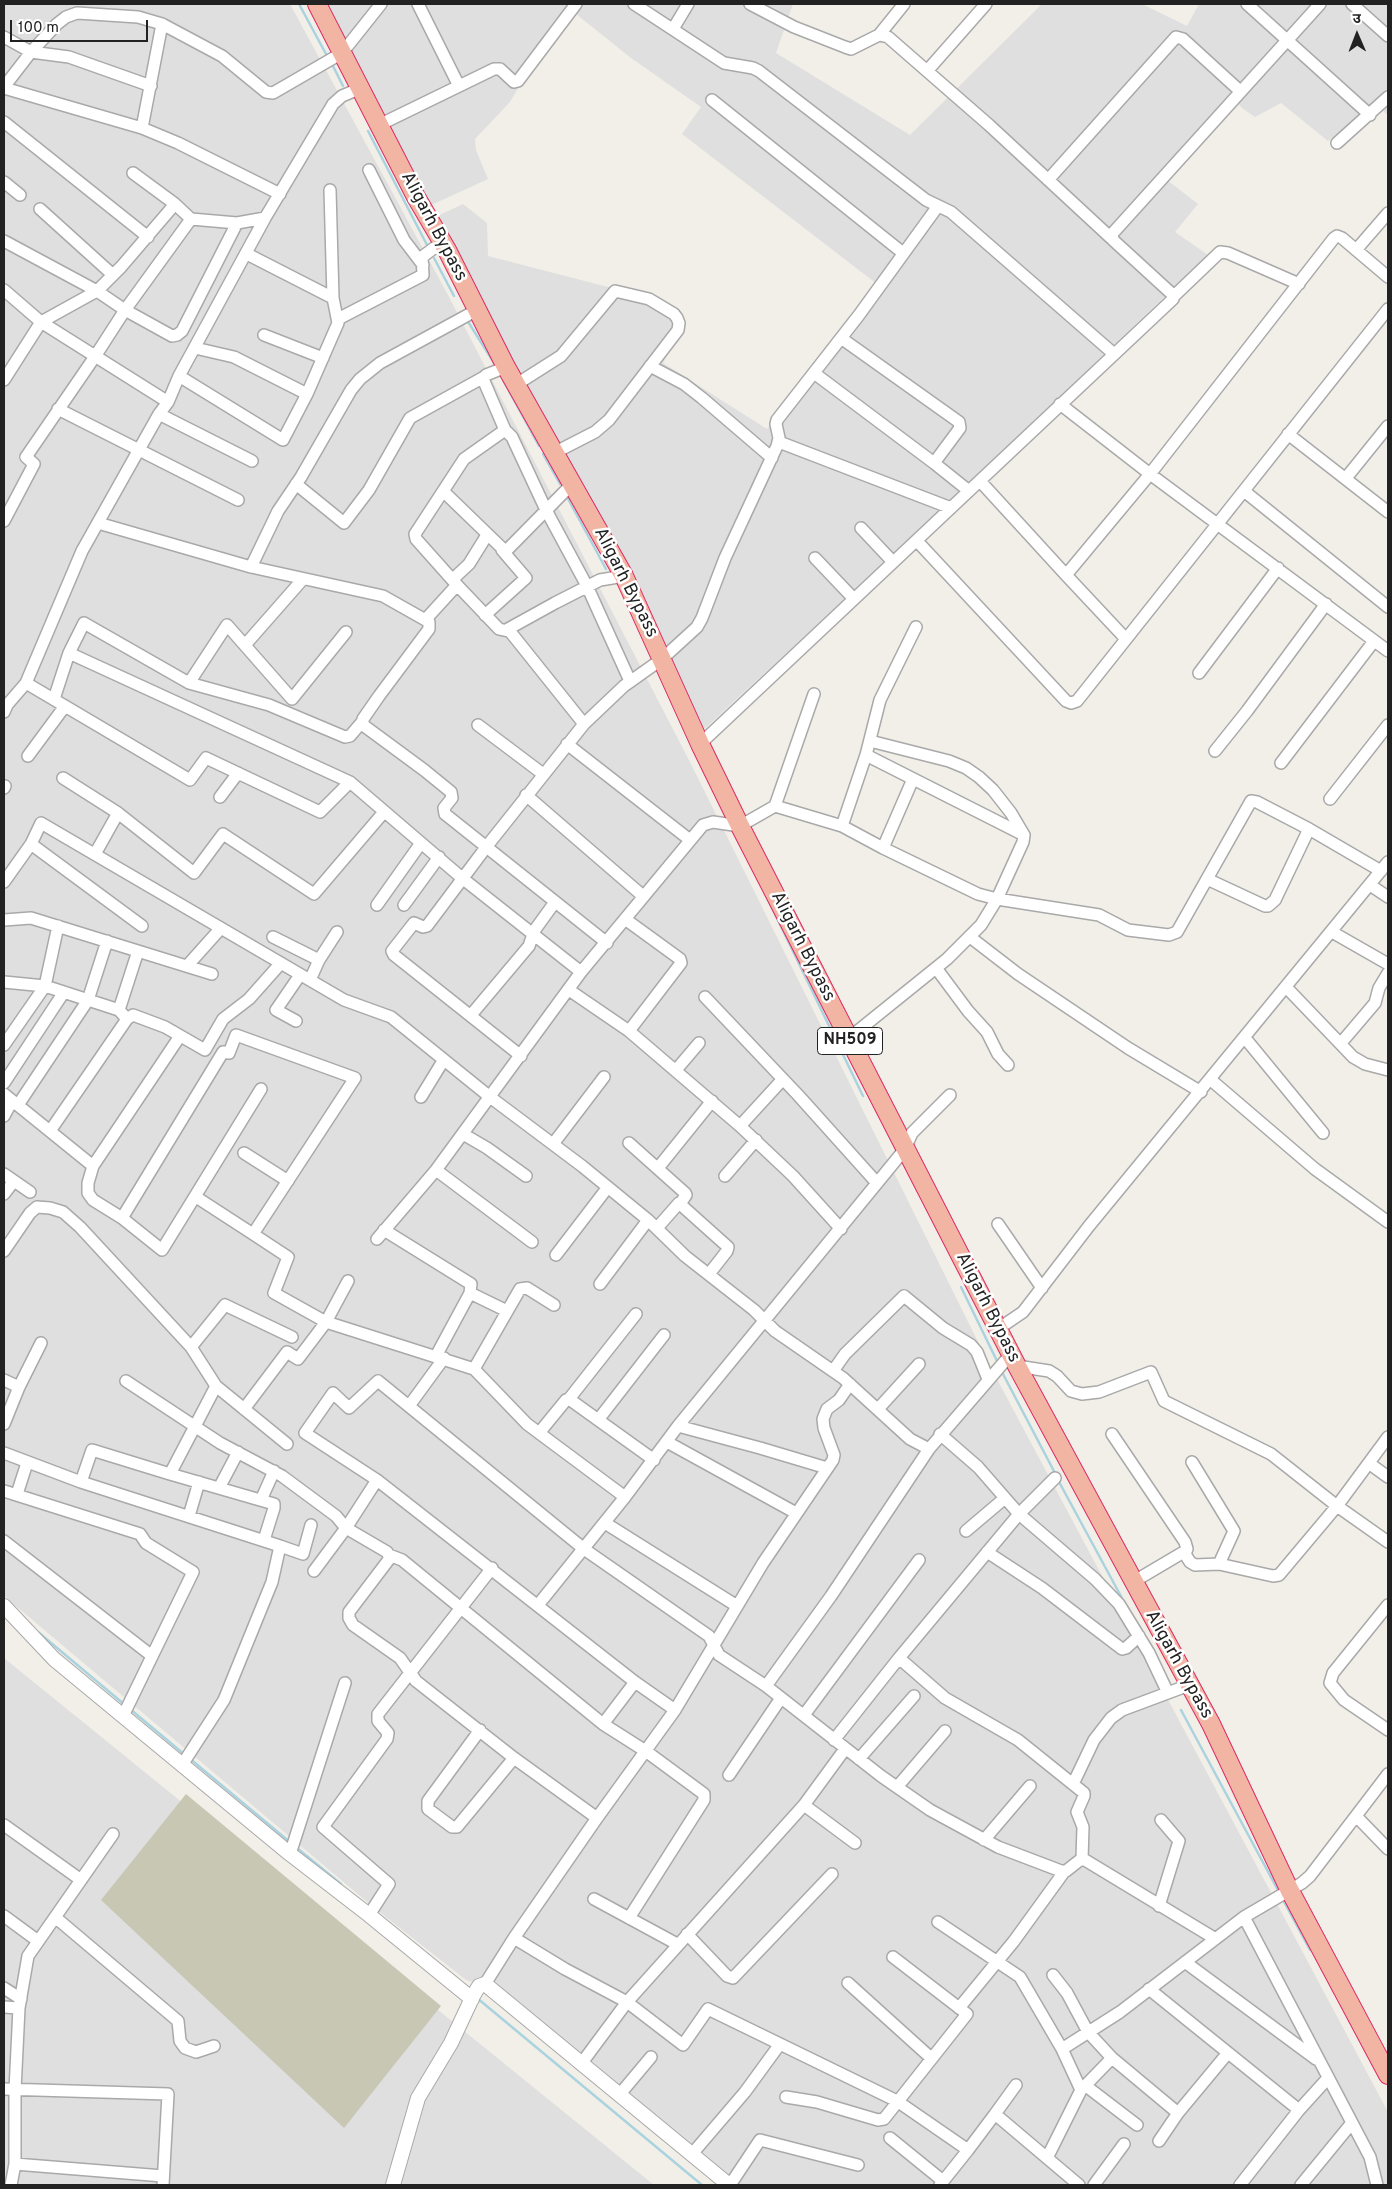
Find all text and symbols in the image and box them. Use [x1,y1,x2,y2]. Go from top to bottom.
scale bar [12,10,150,42]
north arrow [1332,10,1382,60]
text: उ [1352,11,1361,28]
text: 100 m [18,19,59,38]
street label: Aligarh Bypass [395,169,471,285]
street label: Aligarh Bypass [588,524,662,642]
street label: Aligarh Bypass [765,888,839,1006]
road number: NH509 [818,1028,882,1054]
street label: Aligarh Bypass [950,1249,1024,1367]
street label: Aligarh Bypass [1139,1607,1217,1723]

